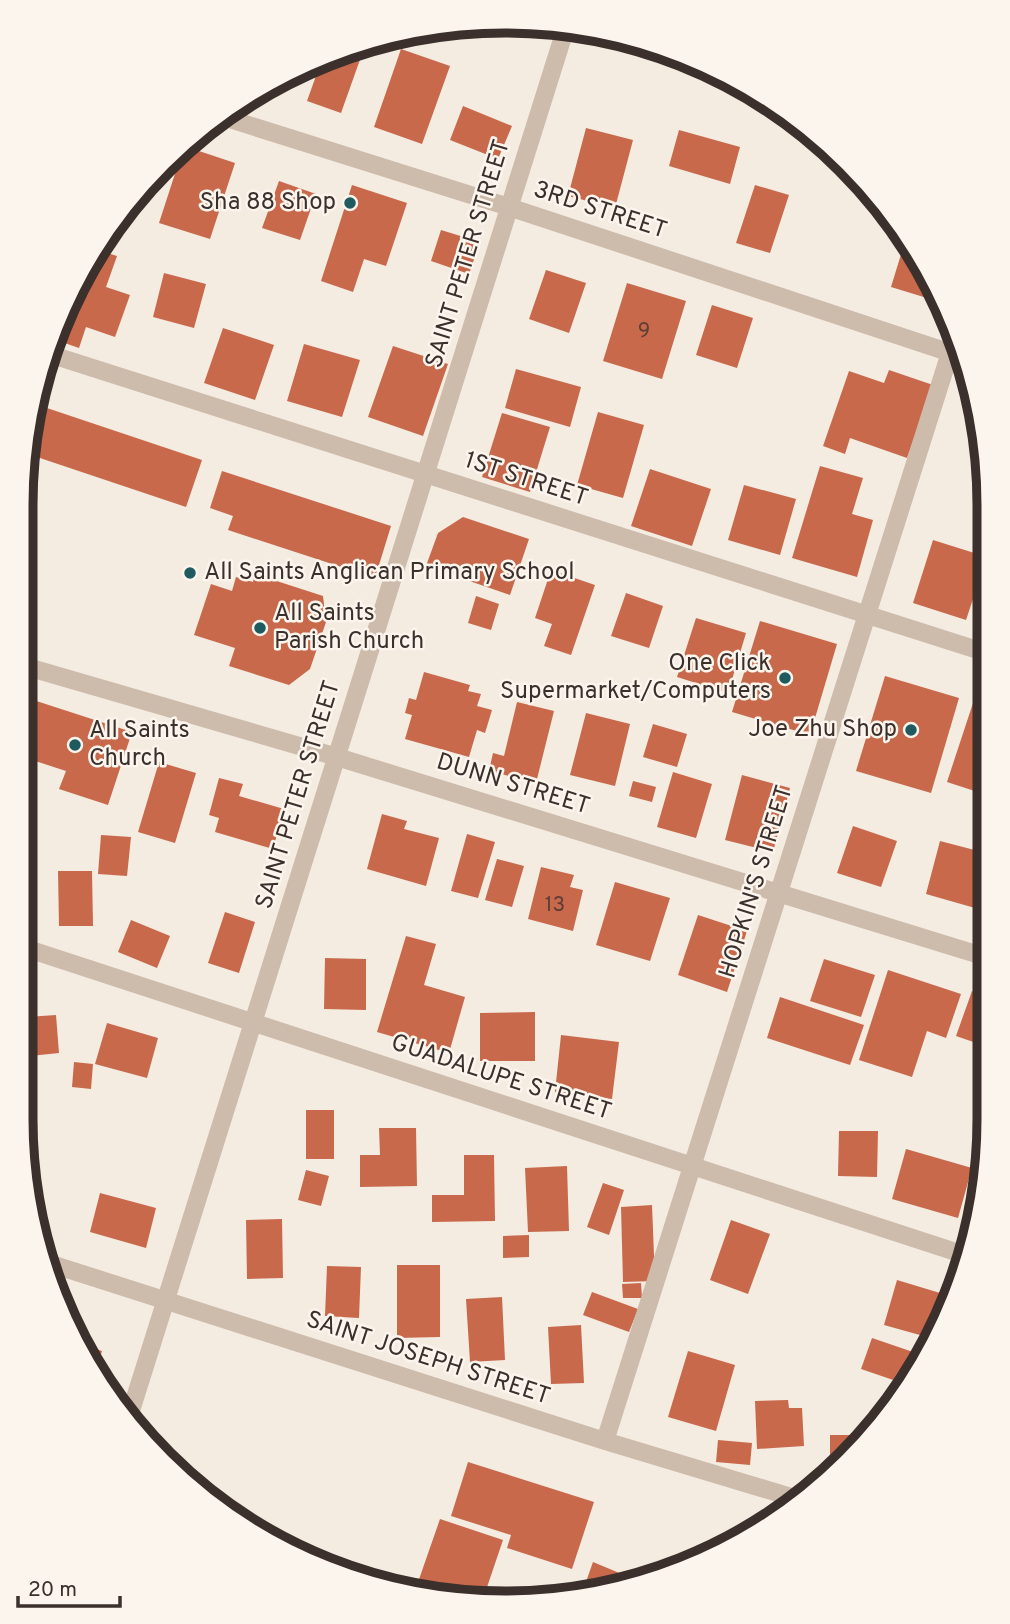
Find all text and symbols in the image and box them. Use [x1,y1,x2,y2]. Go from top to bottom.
street label: SAINT PETER STREET [420,136,518,372]
street label: 3RD STREET [529,175,671,247]
place label: Sha 88 Shop [200,188,336,218]
marker: Sha 88 Shop [342,195,358,211]
house number: 9 [638,318,650,345]
street label: 1ST STREET [461,446,591,514]
place label: All Saints Anglican Primary School [204,558,574,588]
marker: All Saints Anglican Primary School [182,565,198,581]
place label: All Saints Parish Church [274,599,424,657]
marker: All Saints Parish Church [252,620,268,636]
place label: One Click Supermarket/Computers [500,649,771,707]
marker: One Click Supermarket/Computers [777,670,793,686]
street label: SAINT PETER STREET [250,677,348,913]
place label: Joe Zhu Shop [748,715,897,745]
place label: All Saints Church [89,716,190,774]
marker: Joe Zhu Shop [903,722,919,738]
marker: All Saints Church [67,737,83,753]
street label: DUNN STREET [433,747,593,823]
street label: HOPKIN'S STREET [713,782,801,982]
house number: 13 [545,892,565,919]
street label: GUADALUPE STREET [387,1028,615,1128]
street label: SAINT JOSEPH STREET [302,1305,554,1413]
scale bar [18,1564,119,1608]
text: 20 m [28,1577,77,1604]

